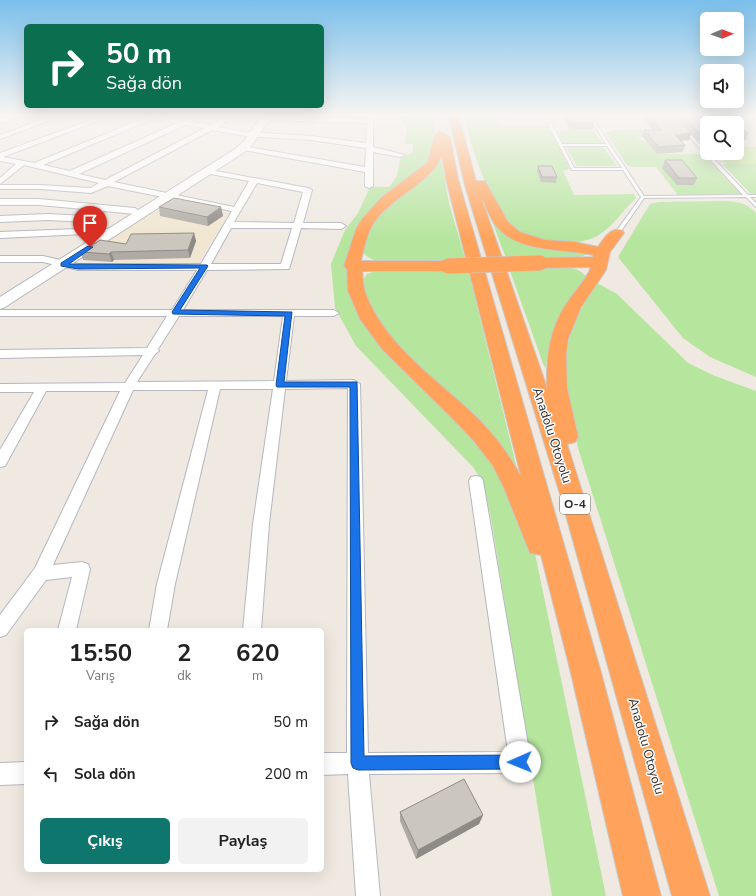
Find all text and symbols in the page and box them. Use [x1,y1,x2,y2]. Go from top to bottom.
north arrow [700,12,744,56]
map controls [700,12,744,160]
text: 50 m [106,35,172,73]
icon: right [40,40,92,92]
button: sound [700,64,744,108]
text: Sağa dön [106,71,182,95]
button: search [700,116,744,160]
pin [73,206,107,247]
icon: arrive [79,212,101,234]
street label: Anadolu Otoyolu [528,385,576,485]
road number: O-4 [560,494,590,514]
text: 15:50 [69,637,132,669]
text: 2 [177,637,191,669]
text: 620 [236,637,279,669]
text: Varış [86,667,115,685]
text: dk [177,667,191,685]
text: m [252,667,263,685]
street label: Anadolu Otoyolu [624,696,668,797]
icon: right [40,711,62,733]
text: Sağa dön [74,712,139,732]
text: 50 m [273,712,308,732]
position arrow [499,741,541,783]
icon: left [40,763,62,785]
text: Sola dön [74,764,136,784]
text: 200 m [264,764,308,784]
button: Çıkış [40,818,170,864]
button: Paylaş [178,818,308,864]

